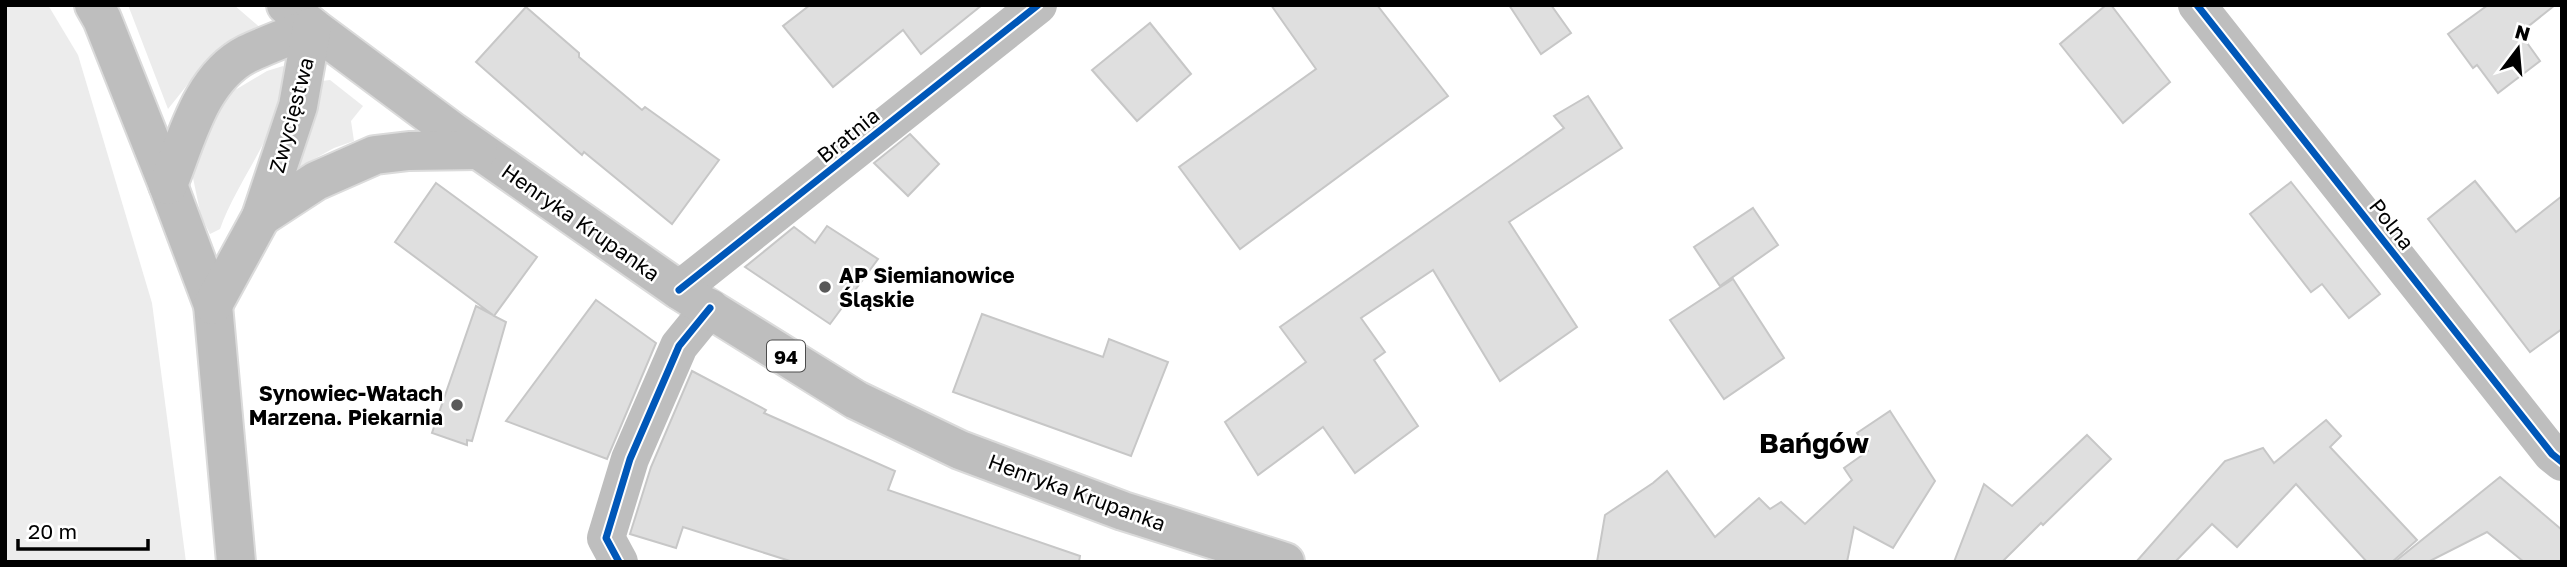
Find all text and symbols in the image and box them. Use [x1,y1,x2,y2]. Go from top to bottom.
north arrow [2483,14,2553,84]
text: N [2513,19,2533,45]
street label: Zwycięstwa [263,54,319,176]
street label: Bratnia [812,102,884,168]
street label: Henryka Krupanka [497,158,665,286]
street label: Polna [2364,193,2420,255]
place label: AP Siemianowice Śląskie [839,262,1015,312]
marker: AP Siemianowice Śląskie [817,279,833,295]
road number: 94 [767,340,805,372]
place label: Synowiec-Wałach Marzena. Piekarnia [249,380,443,430]
marker: Synowiec-Wałach Marzena. Piekarnia [449,397,465,413]
district label: Bańgów [1759,426,1869,459]
street label: Henryka Krupanka [985,448,1169,536]
scale bar [18,508,147,552]
text: 20 m [28,518,77,544]

